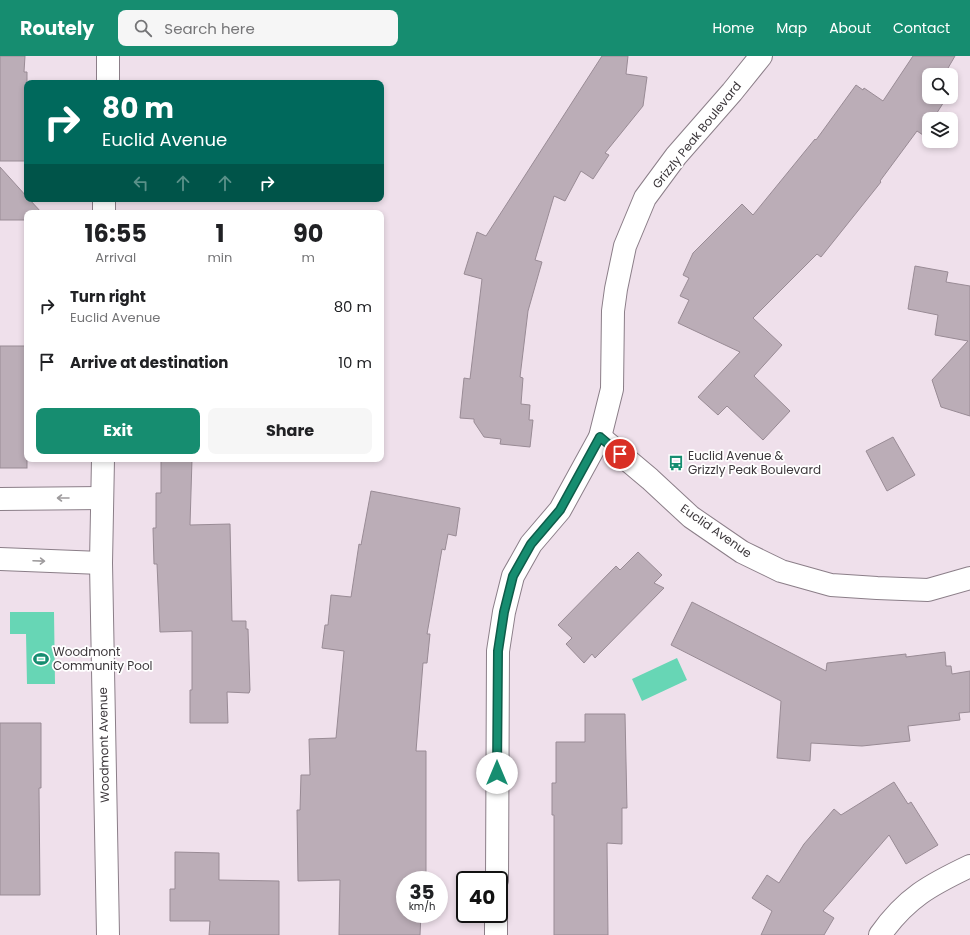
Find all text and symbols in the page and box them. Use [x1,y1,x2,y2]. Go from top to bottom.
search box [118,10,398,46]
text: Routely [20,15,94,42]
icon: search [132,17,154,39]
text: Search here [164,18,255,39]
text: Home [712,18,754,38]
text: Map [776,18,807,38]
text: About [829,18,871,38]
text: Contact [893,18,950,38]
map controls [922,68,958,148]
button: search [922,68,958,104]
street label: Grizzly Peak Boulevard [648,78,745,192]
text: 80 m [102,89,174,128]
icon: right [36,96,88,148]
button: layers [922,112,958,148]
text: Euclid Avenue [102,127,227,152]
icon: left [130,172,152,194]
icon: ahead [172,172,194,194]
icon: ahead [214,172,236,194]
icon: right [256,172,278,194]
text: 16:55 [85,217,147,250]
text: 1 [215,217,224,250]
text: 90 [293,217,323,250]
text: Arrival [95,248,136,267]
text: min [207,248,232,267]
text: m [302,248,315,267]
text: Turn right [70,286,146,307]
icon: right [36,295,58,317]
text: 80 m [334,296,372,317]
text: Euclid Avenue [70,308,160,327]
icon: arrive [36,351,58,373]
text: Arrive at destination [70,352,228,373]
text: 10 m [338,352,372,373]
button: Exit [36,408,200,454]
button: Share [208,408,372,454]
pin [603,437,637,471]
icon: arrive [609,443,631,465]
place label: Euclid Avenue & Grizzly Peak Boulevard [688,447,821,478]
bus stop icon: Euclid Avenue & Grizzly Peak Boulevard [667,454,685,472]
one-way arrow [57,494,70,502]
street label: Euclid Avenue [677,500,755,561]
one-way arrow [32,557,45,564]
place label: Woodmont Community Pool [53,643,153,674]
sports icon: Woodmont Community Pool [32,650,50,668]
street label: Woodmont Avenue [94,687,113,803]
position arrow [476,752,518,794]
speed limit sign: 40 [456,871,508,923]
text: 35 [409,878,435,906]
text: km/h [409,899,435,914]

